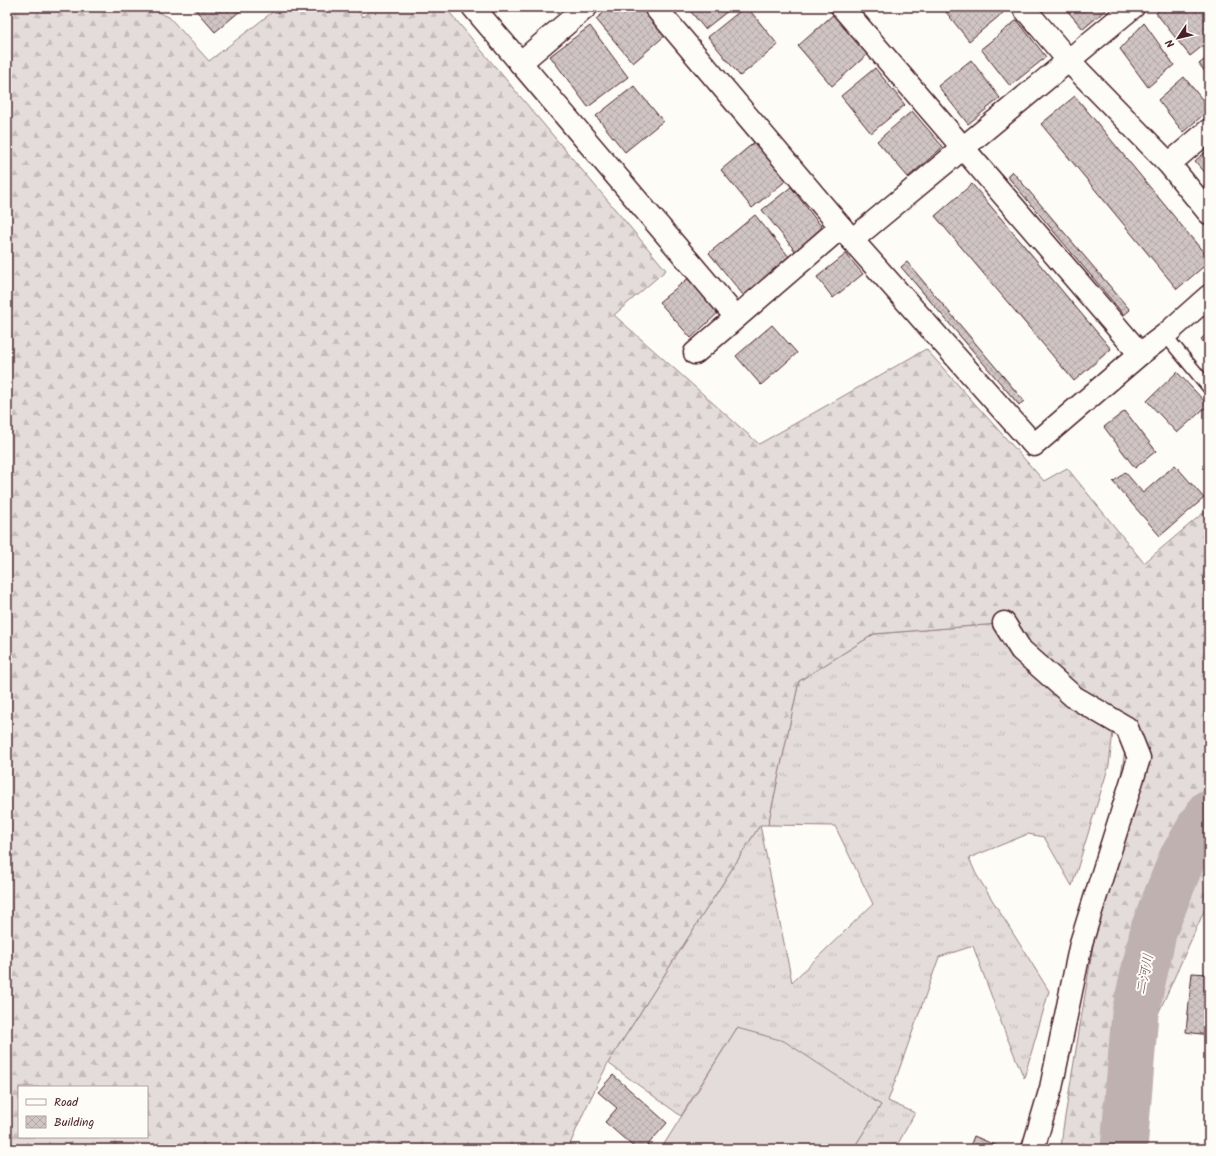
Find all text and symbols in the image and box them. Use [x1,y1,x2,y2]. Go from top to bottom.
north arrow [1158,18,1198,58]
text: N [1161,35,1180,51]
water label: 二河川 [1130,951,1160,997]
legend [18,1086,148,1138]
text: Road [54,1093,79,1112]
text: Building [54,1113,94,1132]

